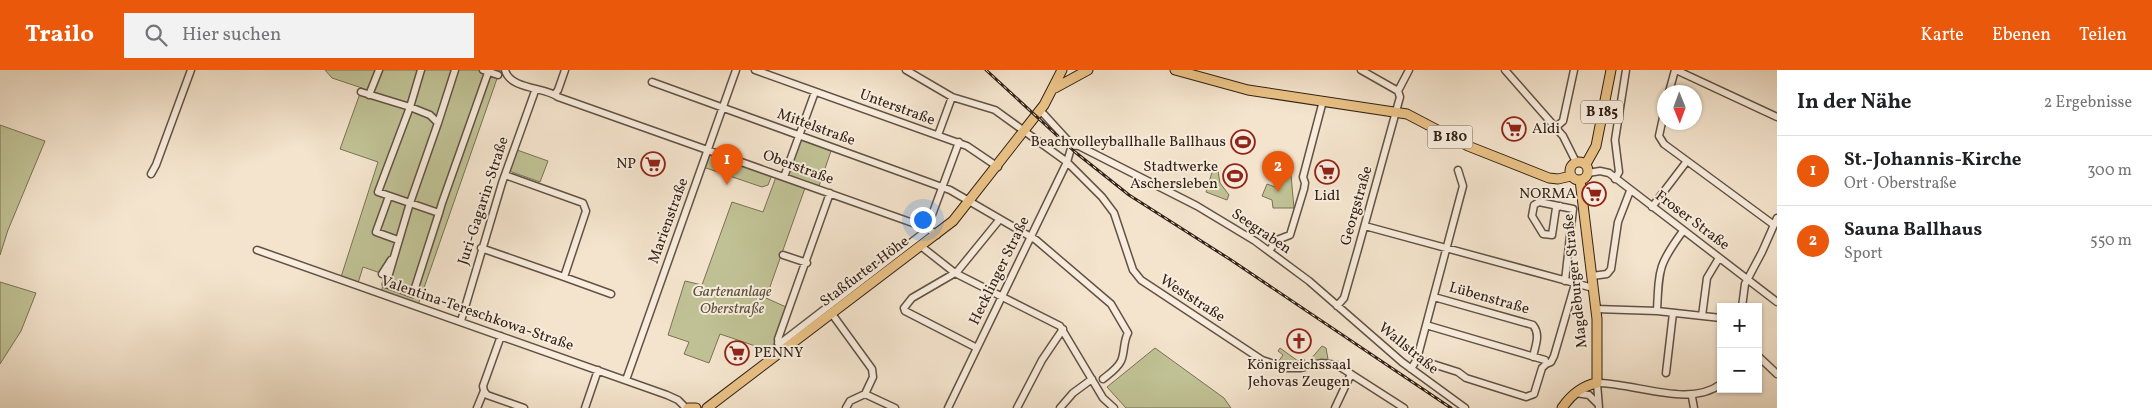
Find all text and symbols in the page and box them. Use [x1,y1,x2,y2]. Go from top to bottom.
search box [124,13,474,58]
text: Trailo [25,18,94,52]
icon: search [142,21,170,49]
text: Hier suchen [182,22,281,48]
text: Karte [1920,23,1964,48]
text: Ebenen [1992,23,2051,48]
text: Teilen [2079,23,2127,48]
street label: Unterstraße [856,85,938,131]
north arrow [1657,85,1702,130]
text: In der Nähe [1797,88,1912,117]
text: 2 Ergebnisse [2044,92,2132,114]
road number: B 185 [1581,101,1623,124]
street label: Mittelstraße [774,104,858,152]
supermarket icon: Aldi [1501,116,1527,142]
place label: Aldi [1532,119,1560,140]
road number: B 180 [1428,126,1472,148]
sports icon: Beachvolleyballhalle Ballhaus [1230,129,1256,155]
place label: Beachvolleyballhalle Ballhaus [1031,132,1226,153]
street label: Juri-Gagarin-Straße [453,134,515,268]
pin: 1 [711,144,743,185]
street label: Oberstraße [760,145,836,191]
text: St.-Johannis-Kirche [1844,147,2022,173]
supermarket icon: NP [640,151,666,177]
pin: 2 [1262,151,1294,192]
place label: NP [616,154,636,175]
place label: Stadtwerke Aschersleben [1130,157,1218,195]
supermarket icon: Lidl [1314,159,1340,185]
text: 1 [1810,160,1816,182]
text: 300 m [2087,160,2132,182]
sports icon: Stadtwerke Aschersleben [1222,163,1248,189]
street label: Georgstraße [1336,164,1378,248]
text: Ort · Oberstraße [1844,173,1957,195]
street label: Marienstraße [644,175,694,267]
supermarket icon: NORMA [1581,181,1607,207]
place label: NORMA [1519,184,1576,205]
place label: Lidl [1314,186,1340,207]
street label: Froser Straße [1650,186,1734,256]
street label: Seegraben [1227,204,1295,260]
your location [910,207,936,233]
street label: Hecklinger Straße [965,213,1035,329]
street label: Magdeburger Straße [1558,213,1594,349]
text: Sauna Ballhaus [1844,217,1982,243]
text: 2 [1809,230,1817,252]
text: 550 m [2090,230,2132,252]
street label: Staßfurter Höhe [816,232,914,312]
text: Sport [1844,243,1883,265]
street label: Weststraße [1155,270,1229,328]
street label: Valentina-Tereschkowa-Straße [378,271,576,357]
street label: Lübenstraße [1446,278,1532,320]
park label: Gartenanlage Oberstraße [692,282,772,320]
map controls [1717,303,1762,393]
button: + [1717,303,1762,348]
street label: Wallstraße [1373,318,1443,380]
church icon: Königreichssaal Jehovas Zeugen [1286,328,1312,354]
supermarket icon: PENNY [724,340,750,366]
place label: PENNY [754,343,804,364]
button: − [1717,348,1762,393]
place label: Königreichssaal Jehovas Zeugen [1247,355,1351,393]

